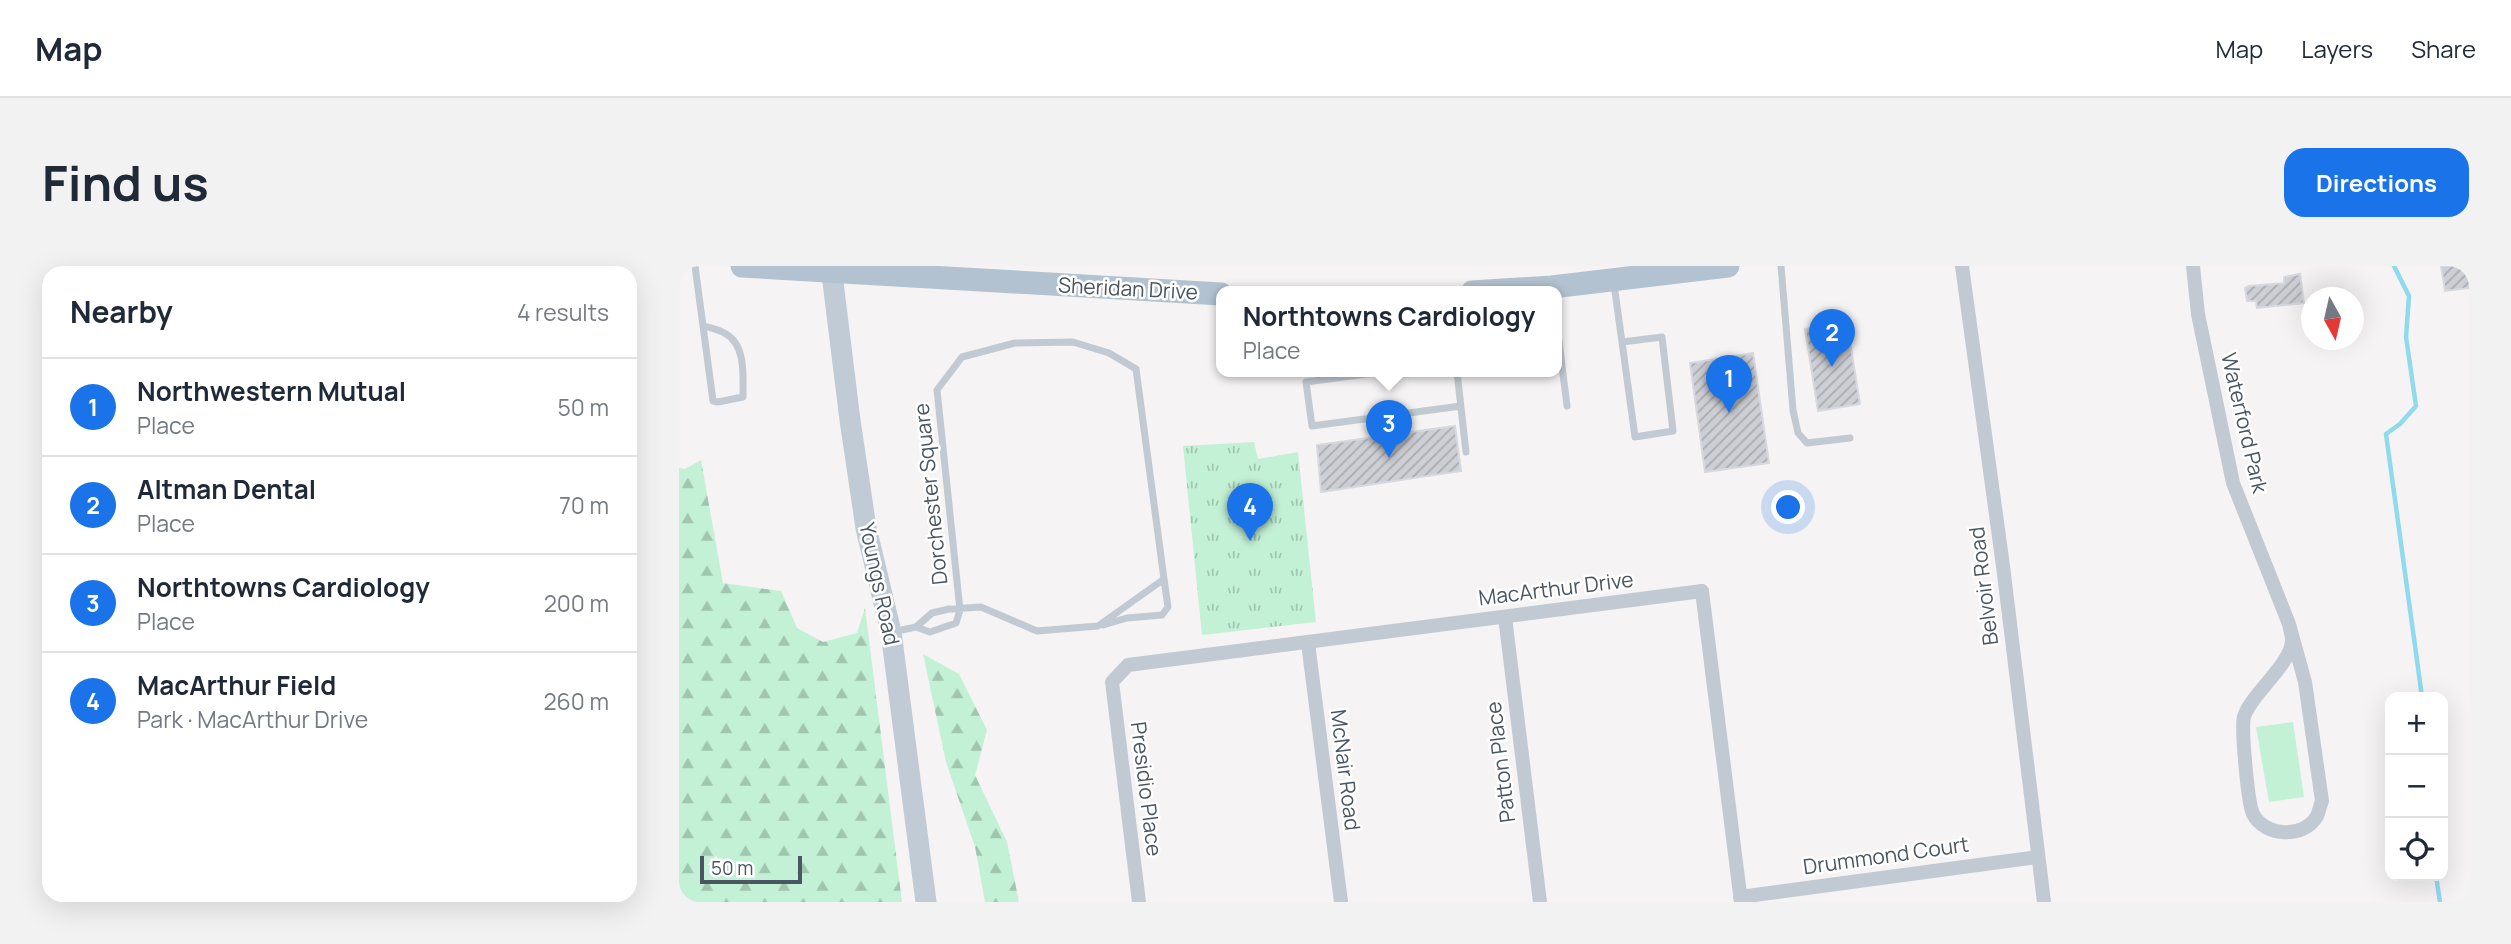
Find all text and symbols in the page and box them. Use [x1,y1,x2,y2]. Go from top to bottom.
text: Map [35,26,103,71]
text: Map [2216,32,2263,65]
text: Layers [2301,32,2373,65]
text: Share [2411,32,2476,65]
button: Directions [2284,148,2469,217]
text: Find us [42,149,209,216]
street label: Sheridan Drive [1057,270,1199,306]
popup [1216,286,1562,377]
north arrow [2301,287,2364,350]
text: Nearby [70,291,173,332]
text: 4 results [517,296,609,328]
text: Northtowns Cardiology [1243,298,1535,334]
pin: 2 [1809,309,1855,367]
text: Place [1243,334,1301,366]
street label: Waterford Park [2215,350,2275,496]
pin: 1 [1706,355,1752,413]
text: Northwestern Mutual [137,373,406,409]
text: 1 [88,391,98,423]
text: 50 m [558,391,609,423]
pin: 3 [1366,400,1412,458]
street label: Dorchester Square [907,402,953,586]
text: Place [137,409,195,441]
text: Altman Dental [137,471,316,507]
pin: 4 [1227,483,1273,541]
text: 2 [86,489,100,521]
text: 70 m [559,489,609,521]
your location [1771,490,1805,524]
text: Place [137,507,195,539]
street label: Youngs Road [853,520,907,648]
street label: Belvoir Road [1962,525,2004,647]
street label: MacArthur Drive [1477,565,1635,611]
text: Northtowns Cardiology [137,569,430,605]
text: 3 [86,587,100,619]
text: 200 m [544,587,609,619]
text: Place [137,605,195,637]
text: MacArthur Field [137,667,336,703]
text: 4 [86,685,100,717]
text: 260 m [543,685,609,717]
map controls [2385,692,2448,881]
button: + [2385,692,2448,755]
street label: Patton Place [1479,700,1521,824]
text: Park · MacArthur Drive [137,703,368,735]
street label: McNair Road [1325,708,1367,832]
street label: Presidio Place [1125,720,1169,858]
button: − [2385,755,2448,818]
button: locate [2385,818,2448,881]
street label: Drummond Court [1801,830,1971,880]
scale bar [700,853,801,885]
text: 50 m [711,855,753,881]

